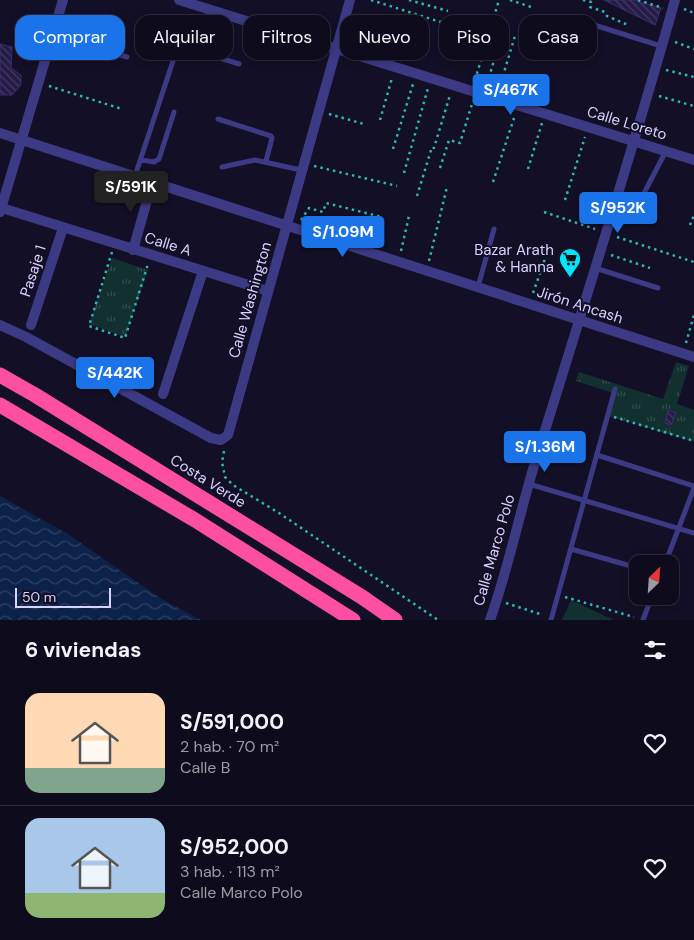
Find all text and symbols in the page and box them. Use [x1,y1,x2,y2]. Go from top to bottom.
chip: Comprar [15,15,125,60]
chip: Alquilar [135,15,233,60]
chip: Filtros [243,15,330,60]
chip: Nuevo [340,15,429,60]
chip: Piso [439,15,509,60]
chip: Casa [519,15,597,60]
pin: S/467K [470,74,552,116]
text: S/467K [484,79,538,100]
street label: Calle Loreto [585,101,670,145]
pin: S/591K [90,170,172,213]
text: S/591K [105,176,157,197]
pin: S/952K [577,192,659,234]
text: S/952K [590,197,646,218]
pin: S/1.09M [297,216,389,258]
text: S/1.09M [312,221,374,242]
street label: Calle A [142,227,194,261]
street label: Calle Washington [224,240,276,360]
place label: Bazar Arath & Hanna [474,240,554,277]
street label: Pasaje 1 [15,243,51,299]
supermarket icon: Bazar Arath & Hanna [558,247,582,278]
street label: Jirón Ancash [534,282,626,328]
pin: S/442K [74,356,156,399]
text: S/442K [87,362,143,383]
pin: S/1.36M [499,430,591,473]
text: S/1.36M [515,436,575,457]
street label: Costa Verde [166,450,250,512]
street label: Calle Marco Polo [469,492,519,608]
north arrow [629,555,679,605]
map controls [629,555,679,605]
scale bar [15,585,111,608]
text: 50 m [22,588,56,606]
text: 6 viviendas [25,636,141,664]
icon: filters [641,636,669,664]
text: S/591,000 [180,708,284,736]
icon: home [65,713,125,773]
icon: heart [641,729,669,757]
text: 2 hab. · 70 m² [180,736,279,757]
text: Calle B [180,757,230,778]
text: S/952,000 [180,833,289,861]
icon: home [65,838,125,898]
icon: heart [641,854,669,882]
text: 3 hab. · 113 m² [180,861,280,882]
text: Calle Marco Polo [180,882,303,903]

